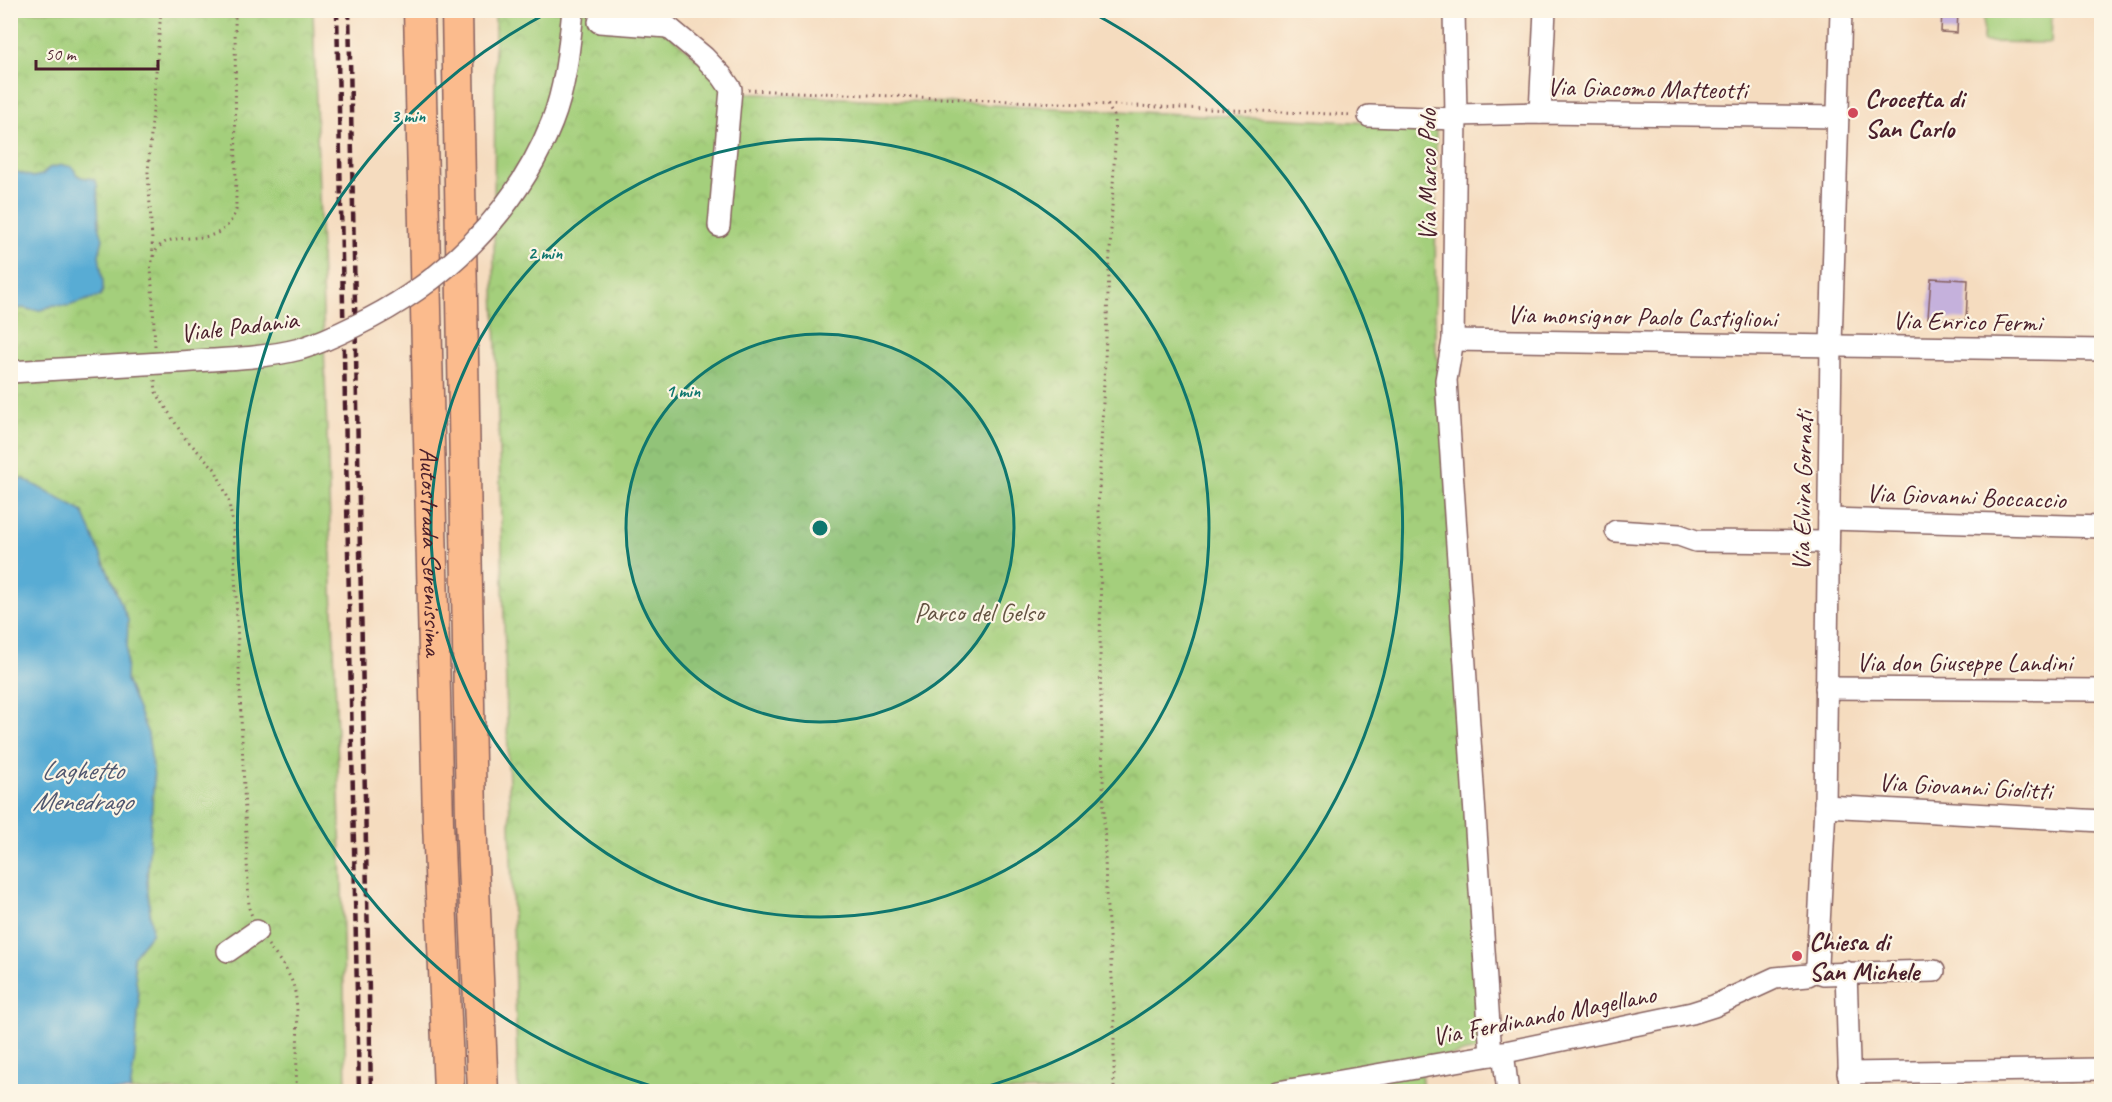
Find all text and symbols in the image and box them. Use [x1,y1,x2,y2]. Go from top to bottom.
scale bar [36,33,158,71]
text: 50 m [45,43,78,65]
street label: Via Giacomo Matteotti [1547,70,1751,107]
place label: Crocetta di San Carlo [1865,82,1968,145]
text: 3 min [391,105,426,127]
marker: Crocetta di San Carlo [1846,106,1860,120]
street label: Via Marco Polo [1411,107,1444,241]
text: 2 min [528,242,563,264]
street label: Via monsignor Paolo Castiglioni [1507,298,1780,335]
street label: Viale Padania [178,303,301,350]
street label: Via Enrico Fermi [1892,304,2045,339]
text: 1 min [666,380,701,402]
street label: Via Elvira Gornati [1785,408,1820,571]
street label: Autostrada Serenissima [412,447,450,659]
street label: Via Giovanni Boccaccio [1866,477,2068,517]
centre of rings [810,518,830,538]
park label: Parco del Gelso [914,596,1046,629]
street label: Via don Giuseppe Landini [1856,646,2075,679]
water label: Laghetto Menedrago [32,753,135,818]
street label: Via Giovanni Giolitti [1878,765,2056,808]
place label: Chiesa di San Michele [1809,925,1921,988]
marker: Chiesa di San Michele [1790,949,1804,963]
street label: Via Ferdinando Magellano [1430,977,1660,1053]

